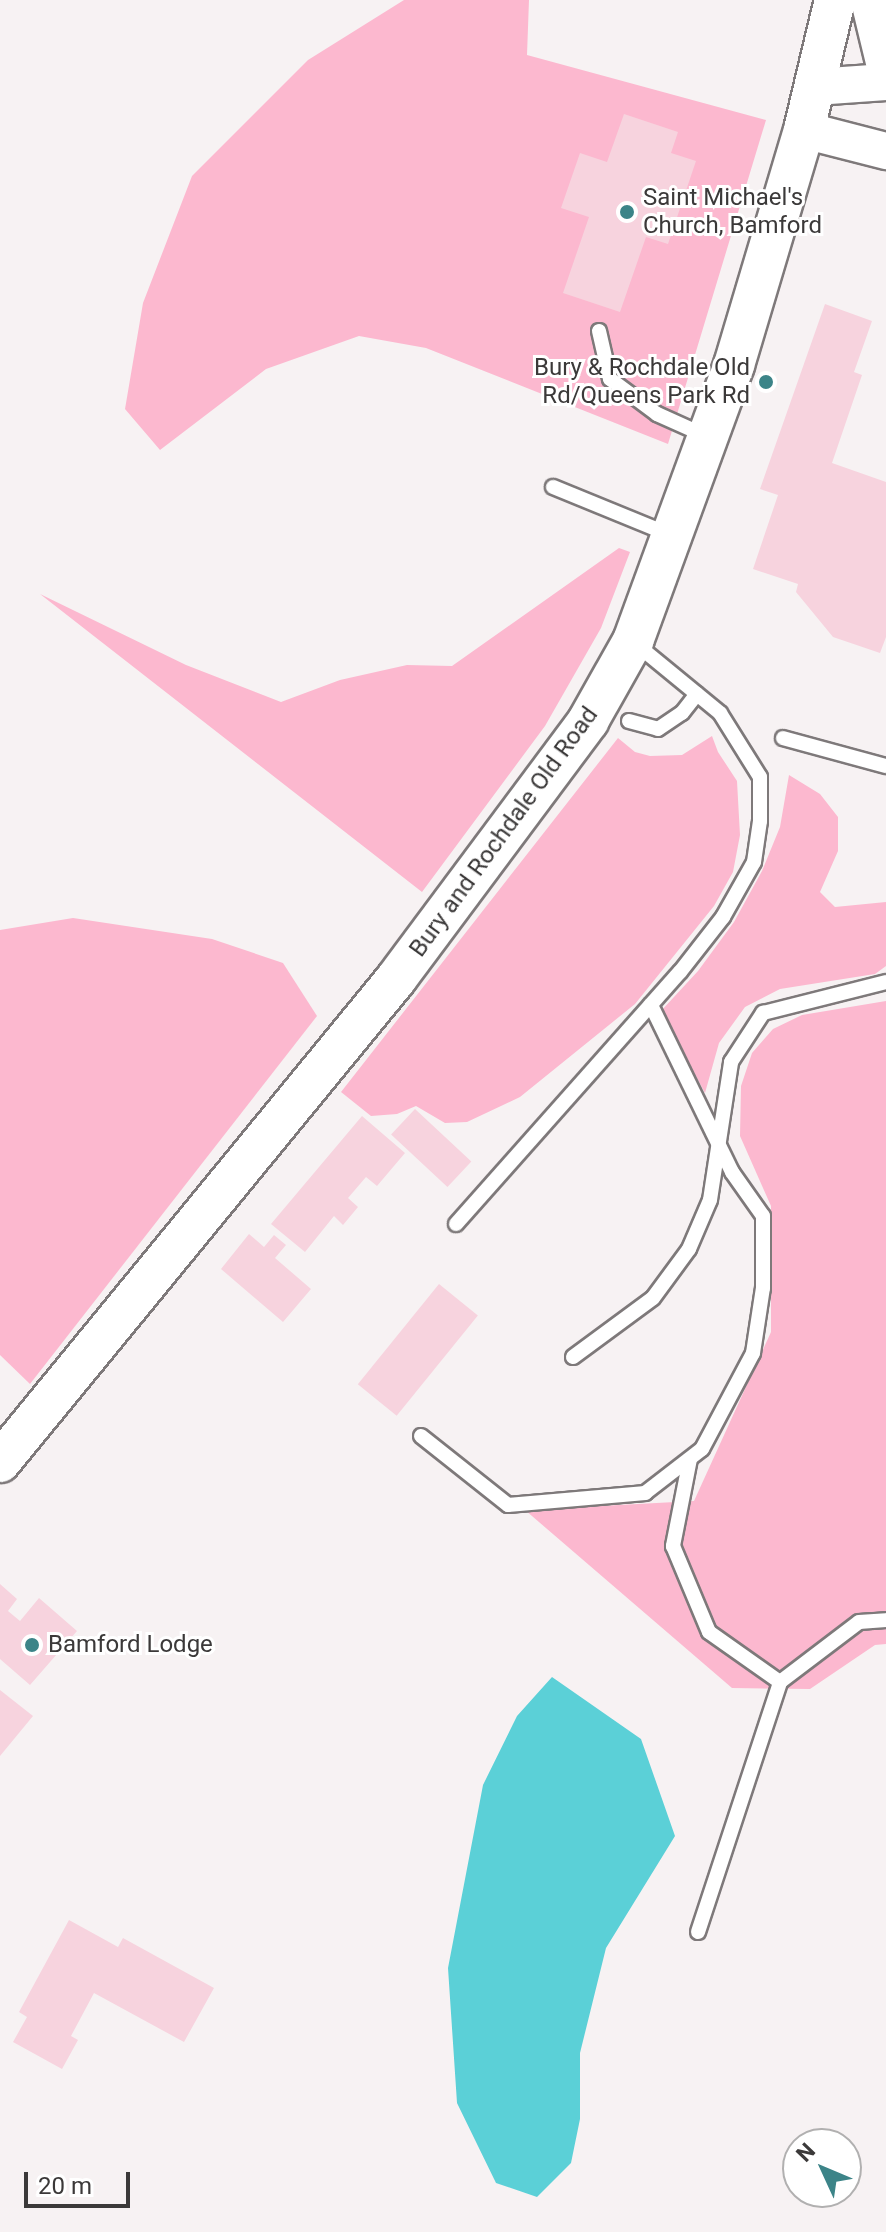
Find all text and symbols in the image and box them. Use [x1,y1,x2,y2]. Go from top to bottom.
place label: Saint Michael's Church, Bamford [643,184,822,240]
marker: Saint Michael's Church, Bamford [618,203,636,221]
place label: Bury & Rochdale Old Rd/Queens Park Rd [534,354,750,410]
marker: Bury & Rochdale Old Rd/Queens Park Rd [757,373,775,391]
street label: Bury and Rochdale Old Road [404,701,604,963]
place label: Bamford Lodge [48,1631,213,1659]
marker: Bamford Lodge [23,1636,41,1654]
north arrow [782,2128,862,2208]
text: N [791,2138,820,2167]
scale bar [28,2156,134,2206]
text: 20 m [38,2172,92,2200]

